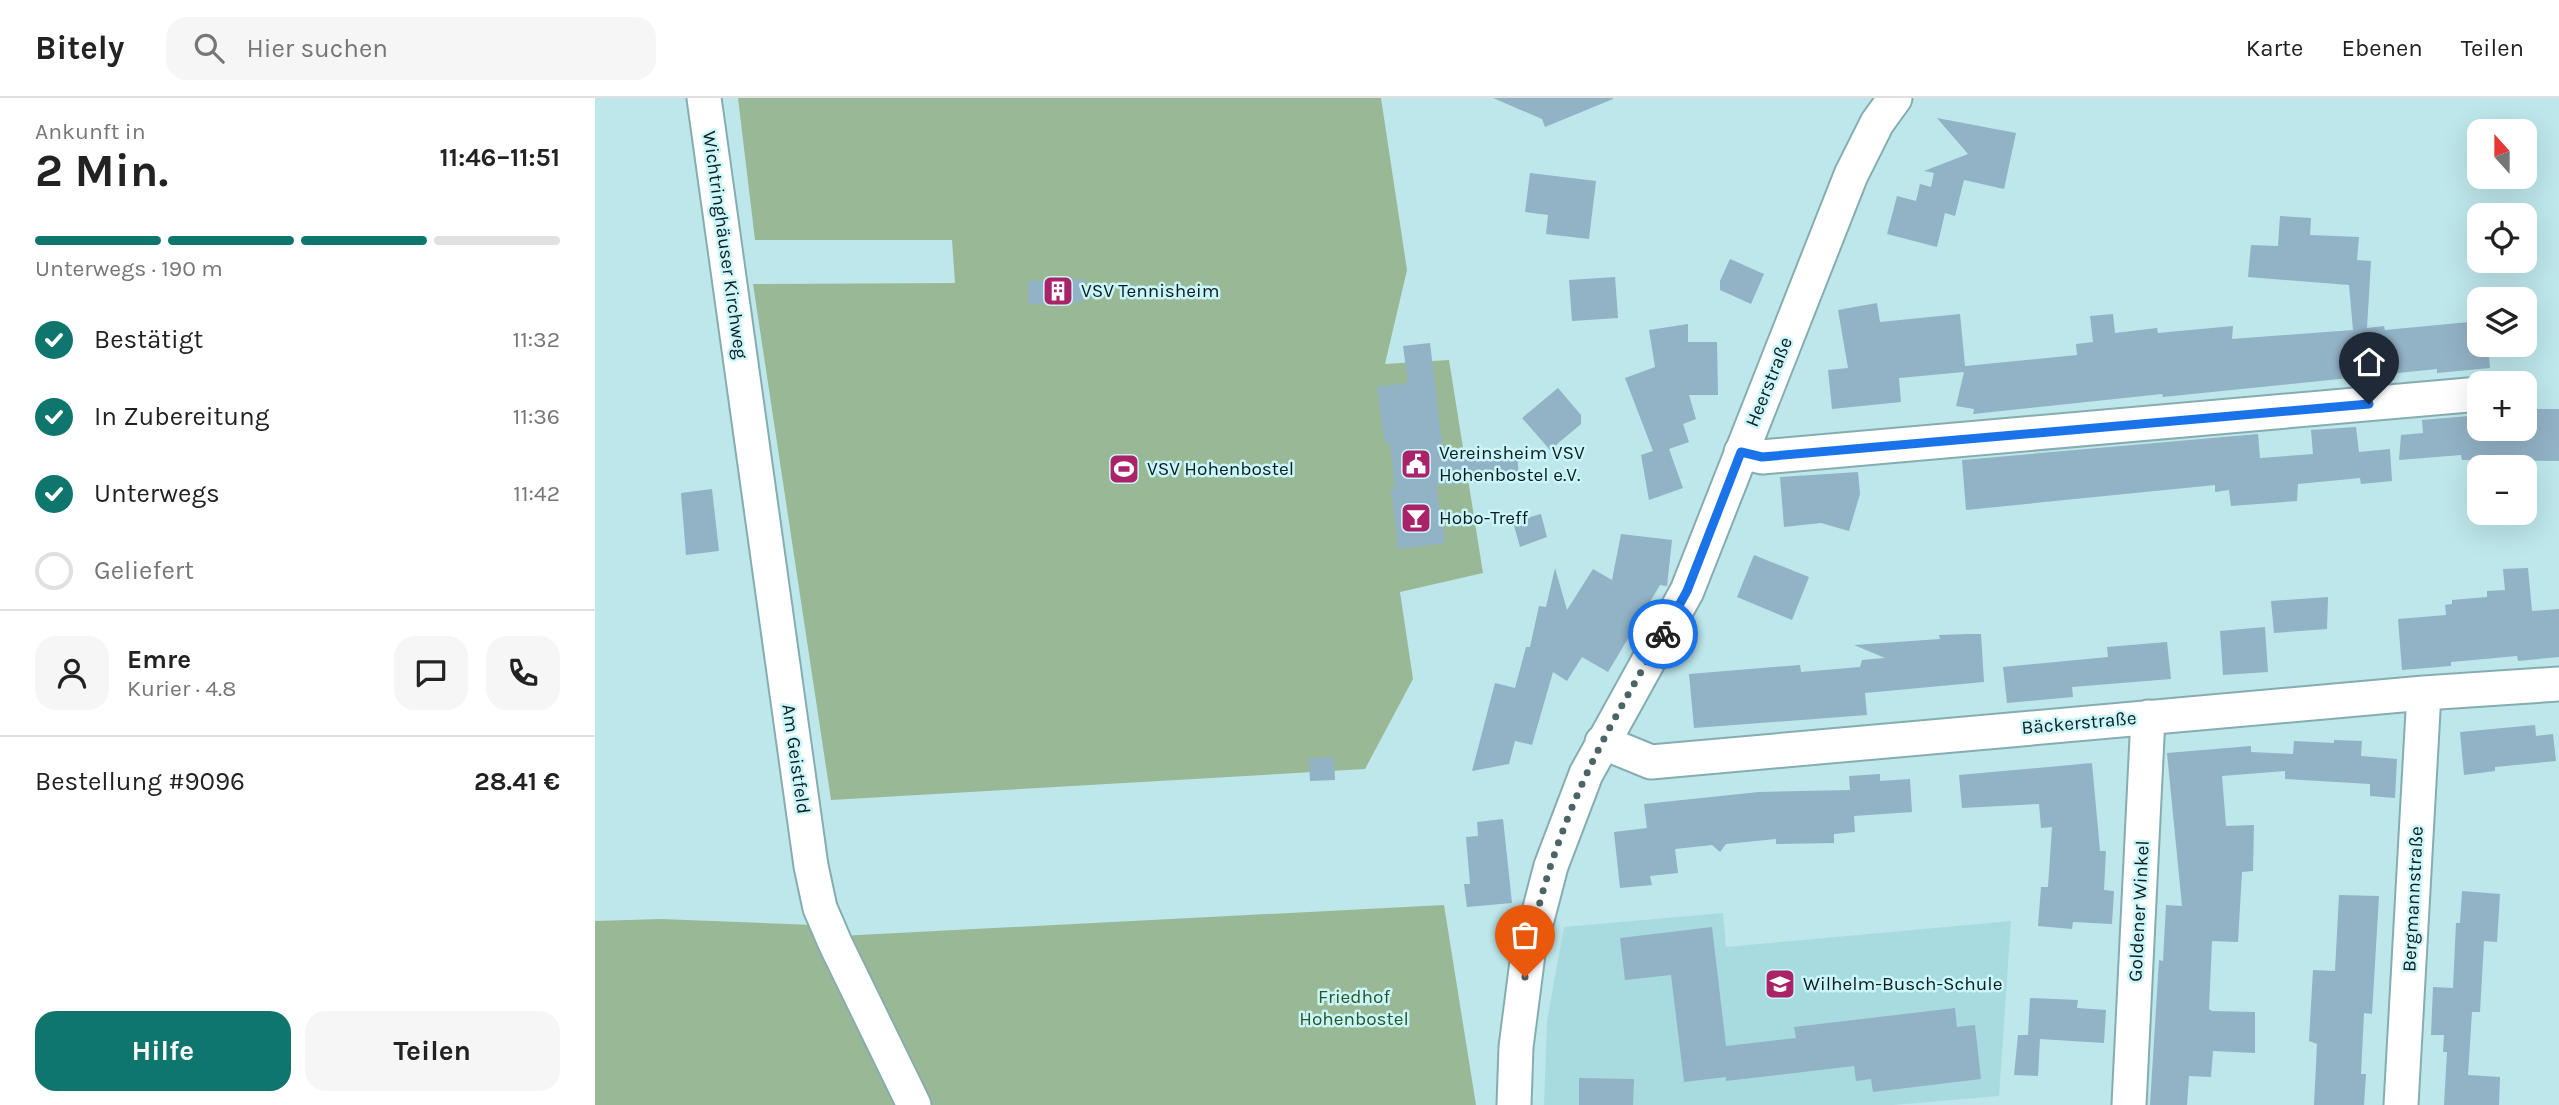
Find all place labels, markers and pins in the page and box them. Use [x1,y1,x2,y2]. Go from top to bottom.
building icon: VSV Tennisheim [1041,274,1075,308]
place label: VSV Tennisheim [1081,280,1219,302]
pin [2339,332,2399,404]
place label: Vereinsheim VSV Hohenbostel e.V. [1439,442,1585,486]
public building icon: Vereinsheim VSV Hohenbostel e.V. [1399,447,1433,481]
sports icon: VSV Hohenbostel [1107,452,1141,486]
place label: VSV Hohenbostel [1147,458,1294,480]
bar icon: Hobo-Treff [1399,501,1433,535]
place label: Hobo-Treff [1439,507,1529,529]
pin [1495,905,1555,977]
school or university icon: Wilhelm-Busch-Schule [1763,967,1797,1001]
place label: Wilhelm-Busch-Schule [1803,973,2002,995]

